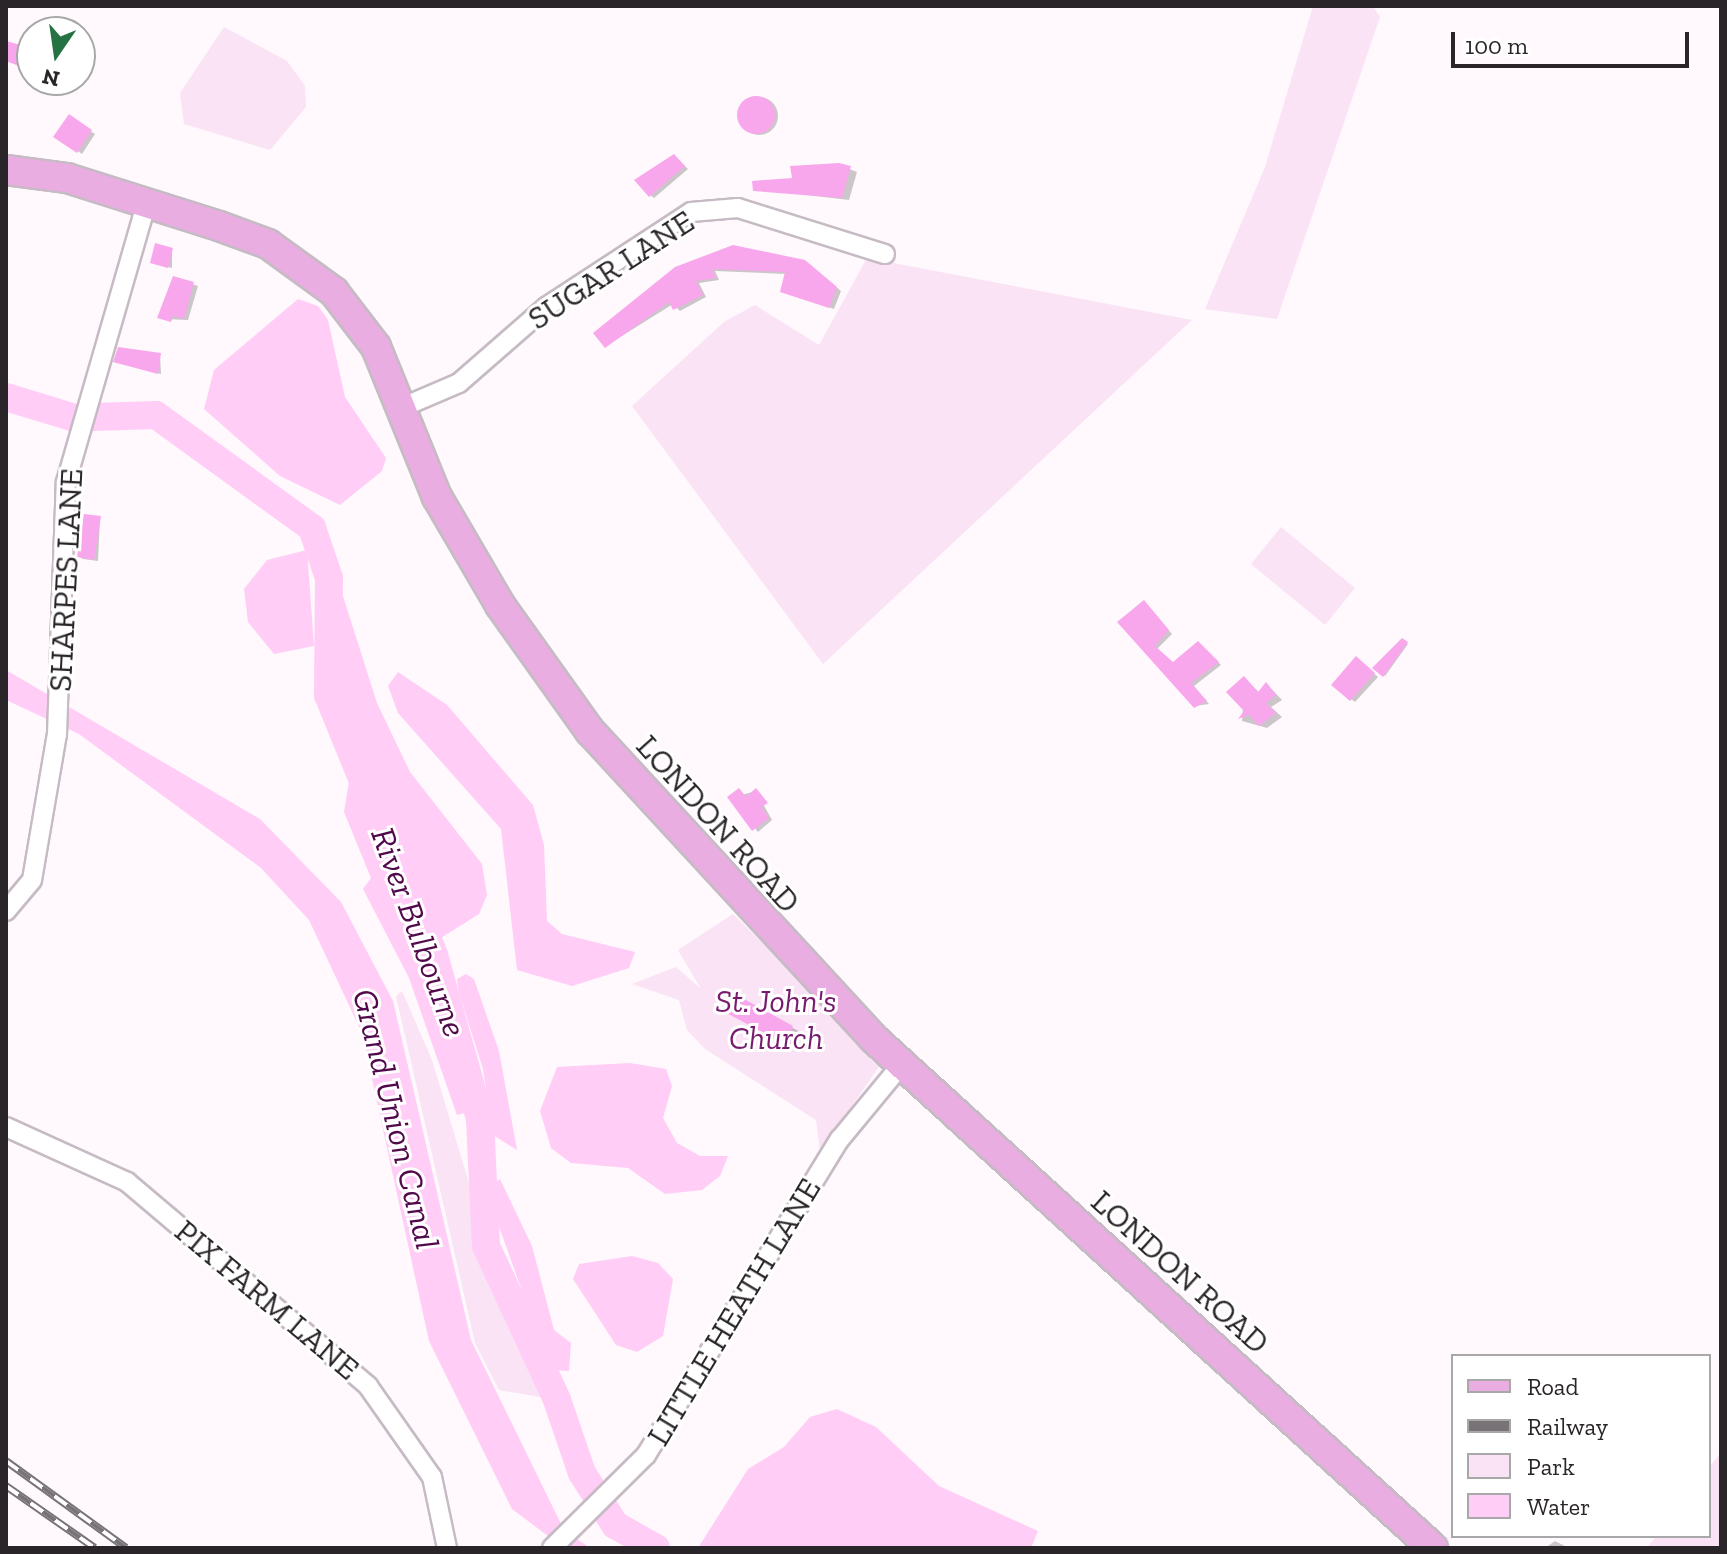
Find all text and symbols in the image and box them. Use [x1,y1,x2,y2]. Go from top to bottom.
north arrow [16,16,96,96]
scale bar [1455,16,1693,66]
text: 100 m [1465,31,1528,60]
text: N [40,63,62,93]
street label: SUGAR LANE [521,202,701,338]
street label: SHARPES LANE [41,467,91,693]
street label: LONDON ROAD [628,727,808,921]
water label: River Bulbourne [362,822,476,1042]
park label: St. John's Church [715,983,837,1058]
water label: Grand Union Canal [344,985,448,1253]
street label: LITTLE HEATH LANE [639,1172,829,1452]
street label: LONDON ROAD [1083,1182,1277,1362]
street label: PIX FARM LANE [167,1212,367,1388]
legend [1451,1354,1711,1538]
text: Road [1527,1372,1579,1401]
text: Railway [1527,1412,1608,1441]
text: Park [1527,1452,1575,1481]
text: Water [1527,1492,1590,1521]

